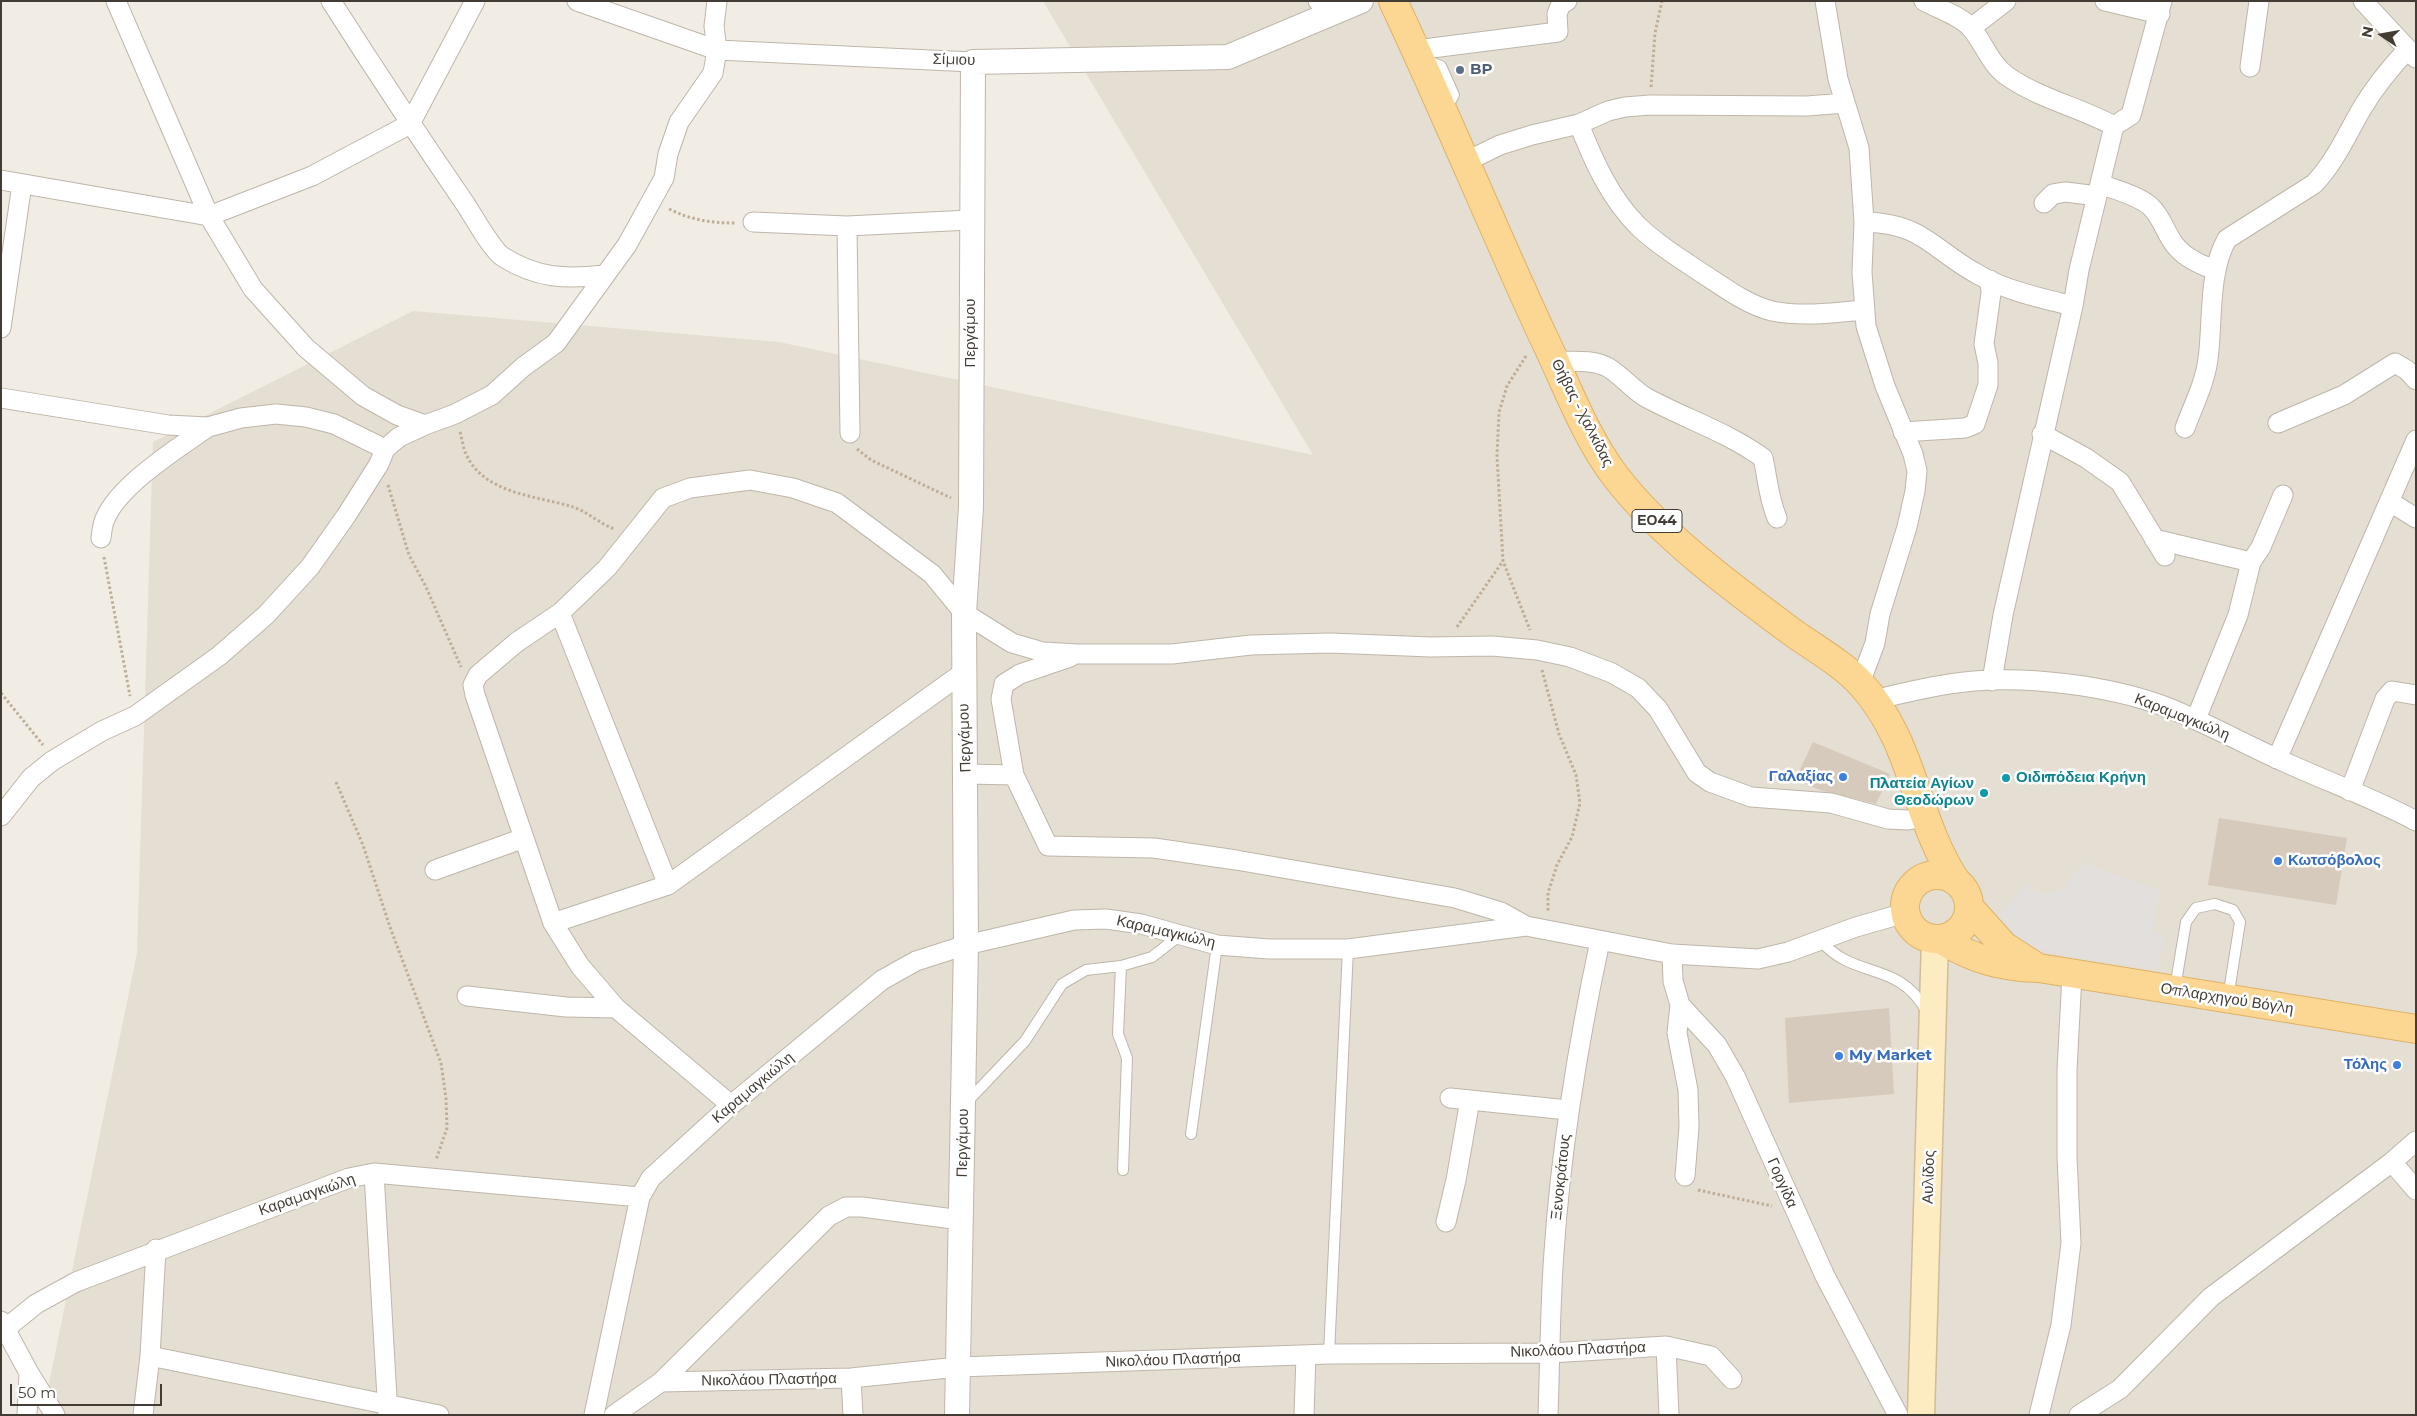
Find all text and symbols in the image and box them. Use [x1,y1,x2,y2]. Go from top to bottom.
north arrow [2357,10,2407,60]
text: N [2357,24,2377,39]
street label: Σίμιου [932,50,976,70]
place label: BP [1470,61,1492,79]
marker: BP [1454,64,1466,76]
street label: Περγάμου [962,299,980,367]
street label: Θήβας - Χαλκίδας [1547,356,1617,470]
road number: ΕΟ44 [1632,510,1682,532]
street label: Καραμαγκιώλη [2132,690,2232,744]
street label: Περγάμου [955,703,975,773]
place label: Γαλαξίας [1769,768,1833,786]
place label: Οιδιπόδεια Κρήνη [2016,769,2146,787]
marker: Γαλαξίας [1837,771,1849,783]
marker: Οιδιπόδεια Κρήνη [2000,772,2012,784]
place label: Πλατεία Αγίων Θεοδώρων [1870,775,1974,810]
marker: Πλατεία Αγίων Θεοδώρων [1978,787,1990,799]
place label: Κωτσόβολος [2288,852,2381,870]
marker: Κωτσόβολος [2272,855,2284,867]
street label: Καραμαγκιώλη [1115,912,1217,952]
street label: Οπλαρχηγού Βόγλη [2159,980,2295,1018]
place label: My Market [1849,1047,1932,1065]
street label: Καραμαγκιώλη [709,1049,797,1127]
marker: My Market [1833,1050,1845,1062]
place label: Τόλης [2344,1056,2387,1074]
marker: Τόλης [2391,1059,2403,1071]
street label: Περγάμου [953,1108,973,1178]
street label: Ξενοκράτους [1548,1133,1574,1221]
street label: Αυλίδος [1919,1150,1939,1204]
street label: Γοργίδα [1763,1155,1801,1211]
street label: Καραμαγκιώλη [256,1170,358,1220]
street label: Νικολάου Πλαστήρα [1510,1339,1646,1361]
street label: Νικολάου Πλαστήρα [1105,1349,1241,1371]
street label: Νικολάου Πλαστήρα [701,1370,837,1390]
scale bar [12,1374,165,1406]
text: 50 m [18,1383,56,1402]

